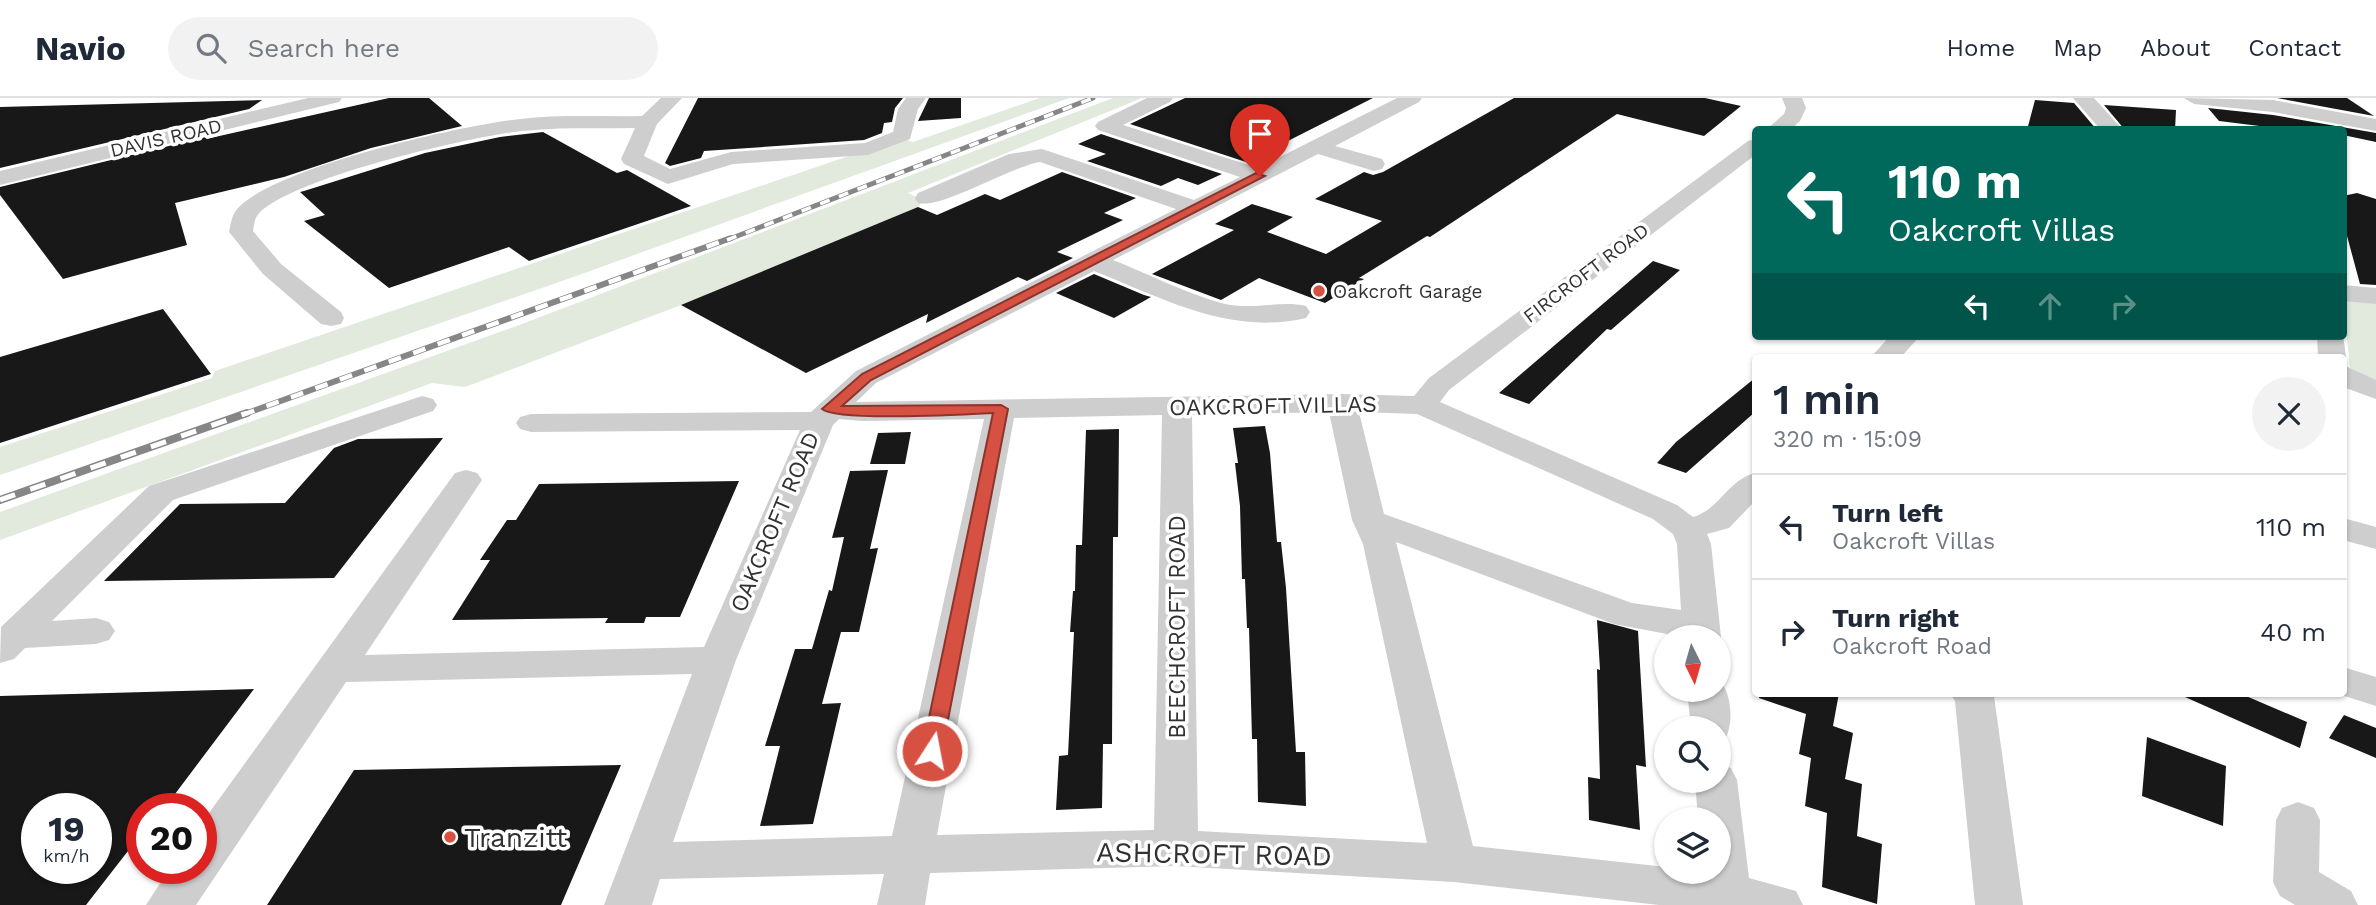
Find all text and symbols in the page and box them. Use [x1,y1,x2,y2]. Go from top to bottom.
search box [168,17,658,80]
text: Navio [35,29,126,68]
icon: search [192,29,230,67]
text: Search here [248,33,400,63]
text: Home [1947,34,2015,62]
text: Map [2053,34,2102,62]
text: About [2140,34,2210,62]
text: Contact [2248,34,2341,62]
pin [1230,104,1290,176]
street label: DAVIS ROAD [108,114,224,162]
icon: arrive [1241,115,1279,153]
text: 110 m [1888,152,2022,210]
icon: left [1773,154,1864,245]
text: Oakcroft Villas [1888,211,2115,249]
street label: FIRCROFT ROAD [1519,218,1653,328]
place label: Oakcroft Garage [1333,280,1483,303]
marker: Oakcroft Garage [1311,283,1327,299]
icon: left [1958,287,1996,325]
icon: ahead [2031,287,2069,325]
icon: right [2104,287,2142,325]
text: 1 min [1773,375,1881,424]
button: close [2252,377,2326,451]
street label: OAKCROFT VILLAS [1169,391,1377,421]
text: 320 m · 15:09 [1773,426,1922,453]
street label: OAKCROFT ROAD [725,428,825,616]
text: Turn left [1832,498,1943,528]
icon: left [1773,508,1811,546]
text: 110 m [2256,512,2326,542]
street label: BEECHCROFT ROAD [1164,515,1191,739]
text: Oakcroft Villas [1832,528,1995,555]
text: Turn right [1832,603,1959,633]
icon: right [1773,613,1811,651]
text: 40 m [2260,617,2326,647]
north arrow [1654,625,1731,702]
map controls [1654,625,1731,884]
text: Oakcroft Road [1832,633,1992,660]
position arrow [895,714,969,788]
button: search [1654,716,1731,793]
speed limit sign: 20 [126,793,217,884]
button: layers [1654,807,1731,884]
text: 19 [48,808,85,850]
place label: Tranzitt [464,821,568,854]
marker: Tranzitt [442,829,458,845]
street label: ASHCROFT ROAD [1096,835,1332,873]
text: km/h [43,845,90,866]

